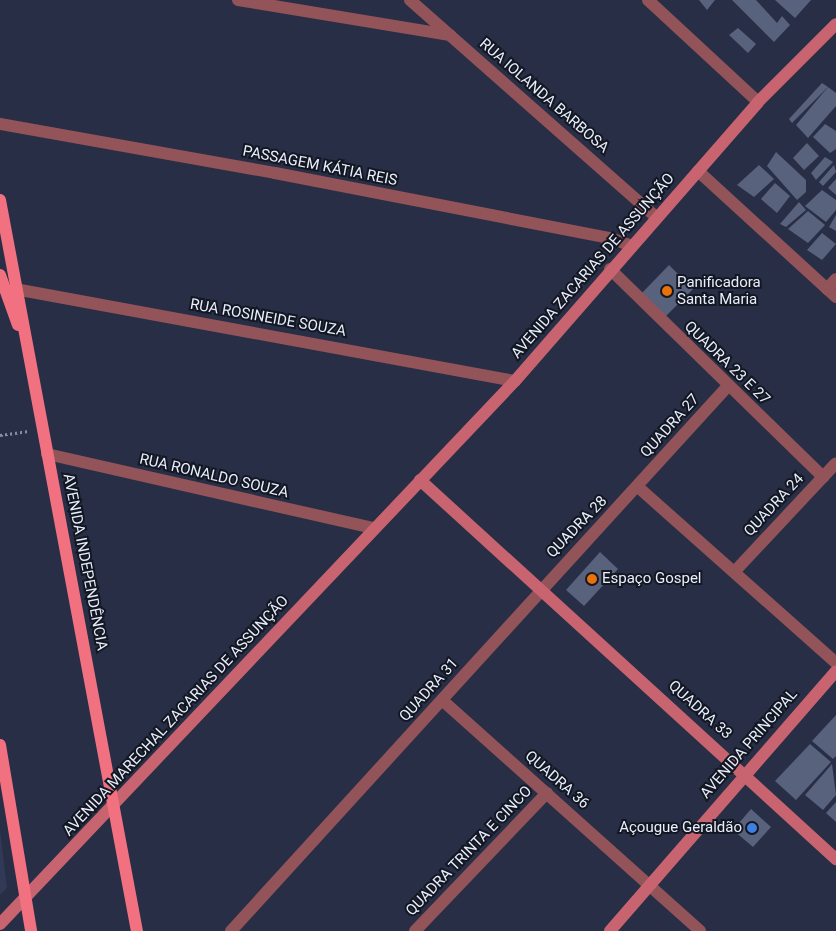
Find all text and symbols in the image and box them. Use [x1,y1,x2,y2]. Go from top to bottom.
street label: RUA IOLANDA BARBOSA [476,35,612,157]
street label: PASSAGEM KÁTIA REIS [241,142,399,190]
street label: AVENIDA ZACARIAS DE ASSUNÇÃO [508,170,678,362]
place label: Panificadora Santa Maria [677,273,761,308]
marker: Panificadora Santa Maria [661,285,673,297]
street label: RUA ROSINEIDE SOUZA [189,295,347,341]
street label: QUADRA 23 E 27 [680,318,774,408]
street label: QUADRA 27 [637,391,703,461]
street label: RUA RONALDO SOUZA [138,450,290,502]
street label: QUADRA 24 [740,470,808,540]
street label: AVENIDA INDEPENDÊNCIA [59,472,111,652]
street label: QUADRA 28 [543,492,611,562]
place label: Espaço Gospel [602,570,702,588]
marker: Espaço Gospel [586,573,598,585]
street label: AVENIDA MARECHAL ZACARIAS DE ASSUNÇÃO [60,592,292,840]
street label: QUADRA 31 [396,655,462,725]
street label: QUADRA 33 [665,677,735,743]
street label: AVENIDA PRINCIPAL [697,686,801,802]
street label: QUADRA 36 [521,747,593,813]
street label: QUADRA TRINTA E CINCO [402,782,536,920]
place label: Açougue Geraldão [619,819,742,837]
marker: Açougue Geraldão [746,822,758,834]

